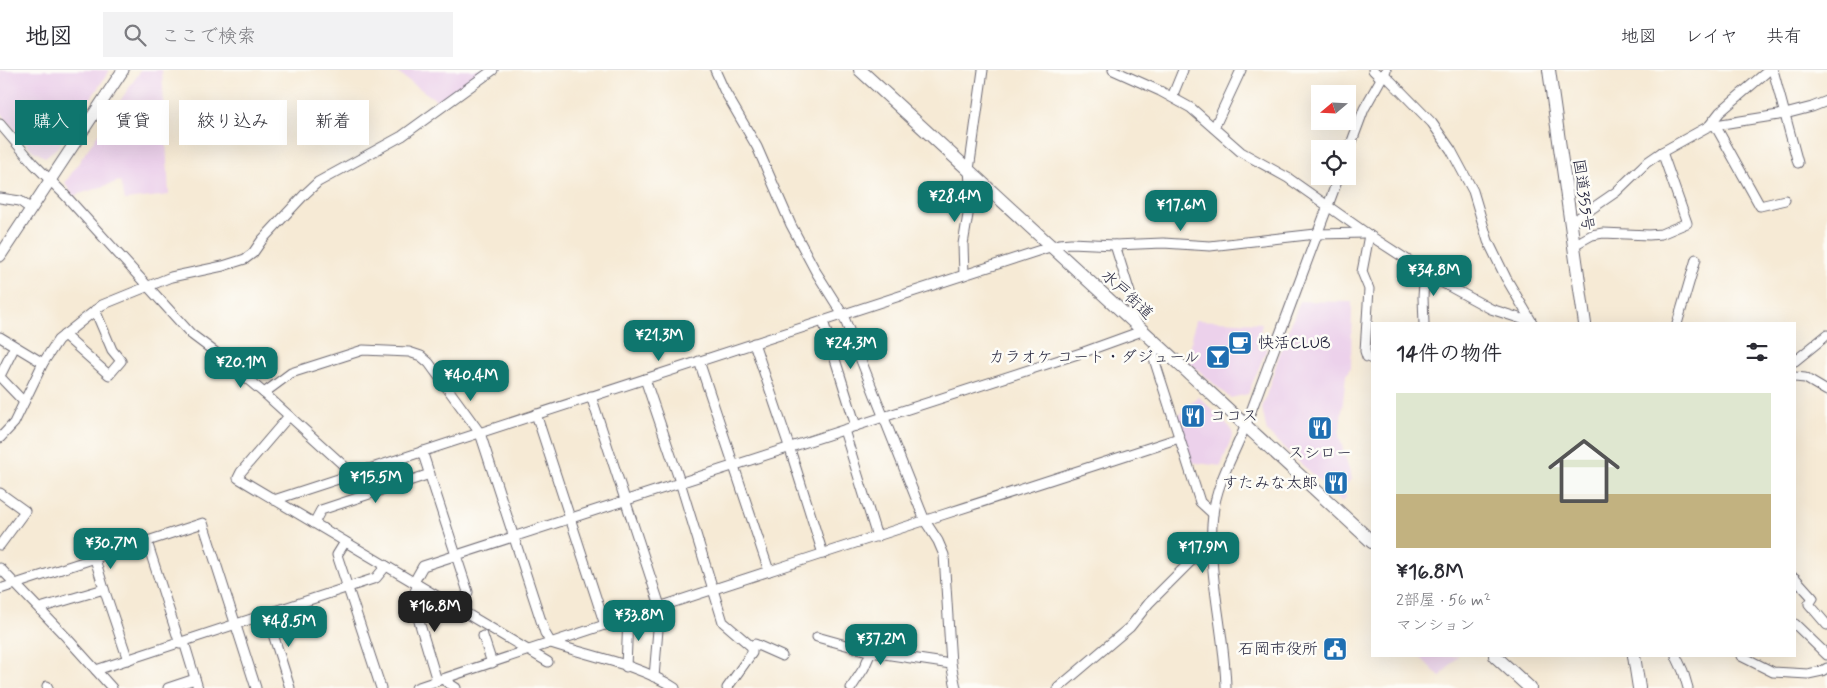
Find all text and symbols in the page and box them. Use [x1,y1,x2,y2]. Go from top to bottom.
search box [103,12,453,57]
icon: search [121,21,149,49]
text: 地図 [25,22,73,53]
text: ここで検索 [161,24,256,49]
text: 地図 [1621,25,1657,49]
text: レイヤ [1685,25,1738,49]
text: 共有 [1766,25,1802,49]
north arrow [1311,85,1356,130]
map controls [1311,85,1356,185]
chip: 購入 [15,100,87,145]
chip: 賃貸 [97,100,169,145]
chip: 絞り込み [179,100,287,145]
chip: 新着 [297,100,369,145]
button: locate [1311,140,1356,185]
street label: 国道355号 [1568,158,1598,232]
pin: ¥28.4M [914,180,996,223]
text: ¥28.4M [929,186,981,207]
pin: ¥17.6M [1140,190,1222,232]
text: ¥17.6M [1156,195,1206,216]
pin: ¥34.8M [1393,254,1475,297]
text: ¥34.8M [1408,260,1460,281]
street label: 水戸街道 [1096,265,1158,325]
pin: ¥21.3M [618,320,700,362]
text: ¥21.3M [635,325,683,346]
pin: ¥24.3M [810,328,892,370]
cafe icon: 快活CLUB [1227,330,1253,356]
text: ¥24.3M [825,333,877,354]
place label: 快活CLUB [1258,333,1331,354]
icon: filters [1743,338,1771,366]
text: 14件の物件 [1396,340,1502,368]
bar icon: カラオケ コート・ダジュール [1205,344,1231,370]
pin: ¥20.1M [200,346,282,389]
place label: カラオケ コート・ダジュール [989,347,1200,368]
text: ¥20.1M [216,352,266,373]
pin: ¥40.4M [430,360,512,402]
text: ¥40.4M [444,365,498,386]
restaurant icon: ココス [1180,403,1206,429]
place label: ココス [1210,406,1258,427]
restaurant icon: スシロー [1307,415,1333,441]
icon: home [1539,426,1629,516]
place label: スシロー [1288,443,1352,464]
pin: ¥15.5M [335,462,417,504]
text: ¥15.5M [350,467,402,488]
restaurant icon: すたみな太郎 [1323,470,1349,496]
place label: すたみな太郎 [1222,473,1318,494]
pin: ¥30.7M [70,528,152,570]
pin: ¥17.9M [1162,532,1244,574]
text: ¥30.7M [85,533,137,554]
text: ¥17.9M [1178,537,1228,558]
text: ¥16.8M [1396,558,1464,586]
pin: ¥16.8M [394,590,476,633]
text: 2部屋 · 56 m² [1396,590,1491,611]
text: ¥16.8M [409,596,461,617]
pin: ¥33.8M [598,600,680,642]
text: ¥33.8M [614,605,664,626]
pin: ¥48.5M [248,606,330,648]
text: ¥48.5M [262,611,316,632]
text: マンション [1396,615,1475,636]
pin: ¥37.2M [840,624,922,666]
text: ¥37.2M [856,629,906,650]
public building icon: 石岡市役所 [1322,636,1348,662]
place label: 石岡市役所 [1238,639,1318,660]

